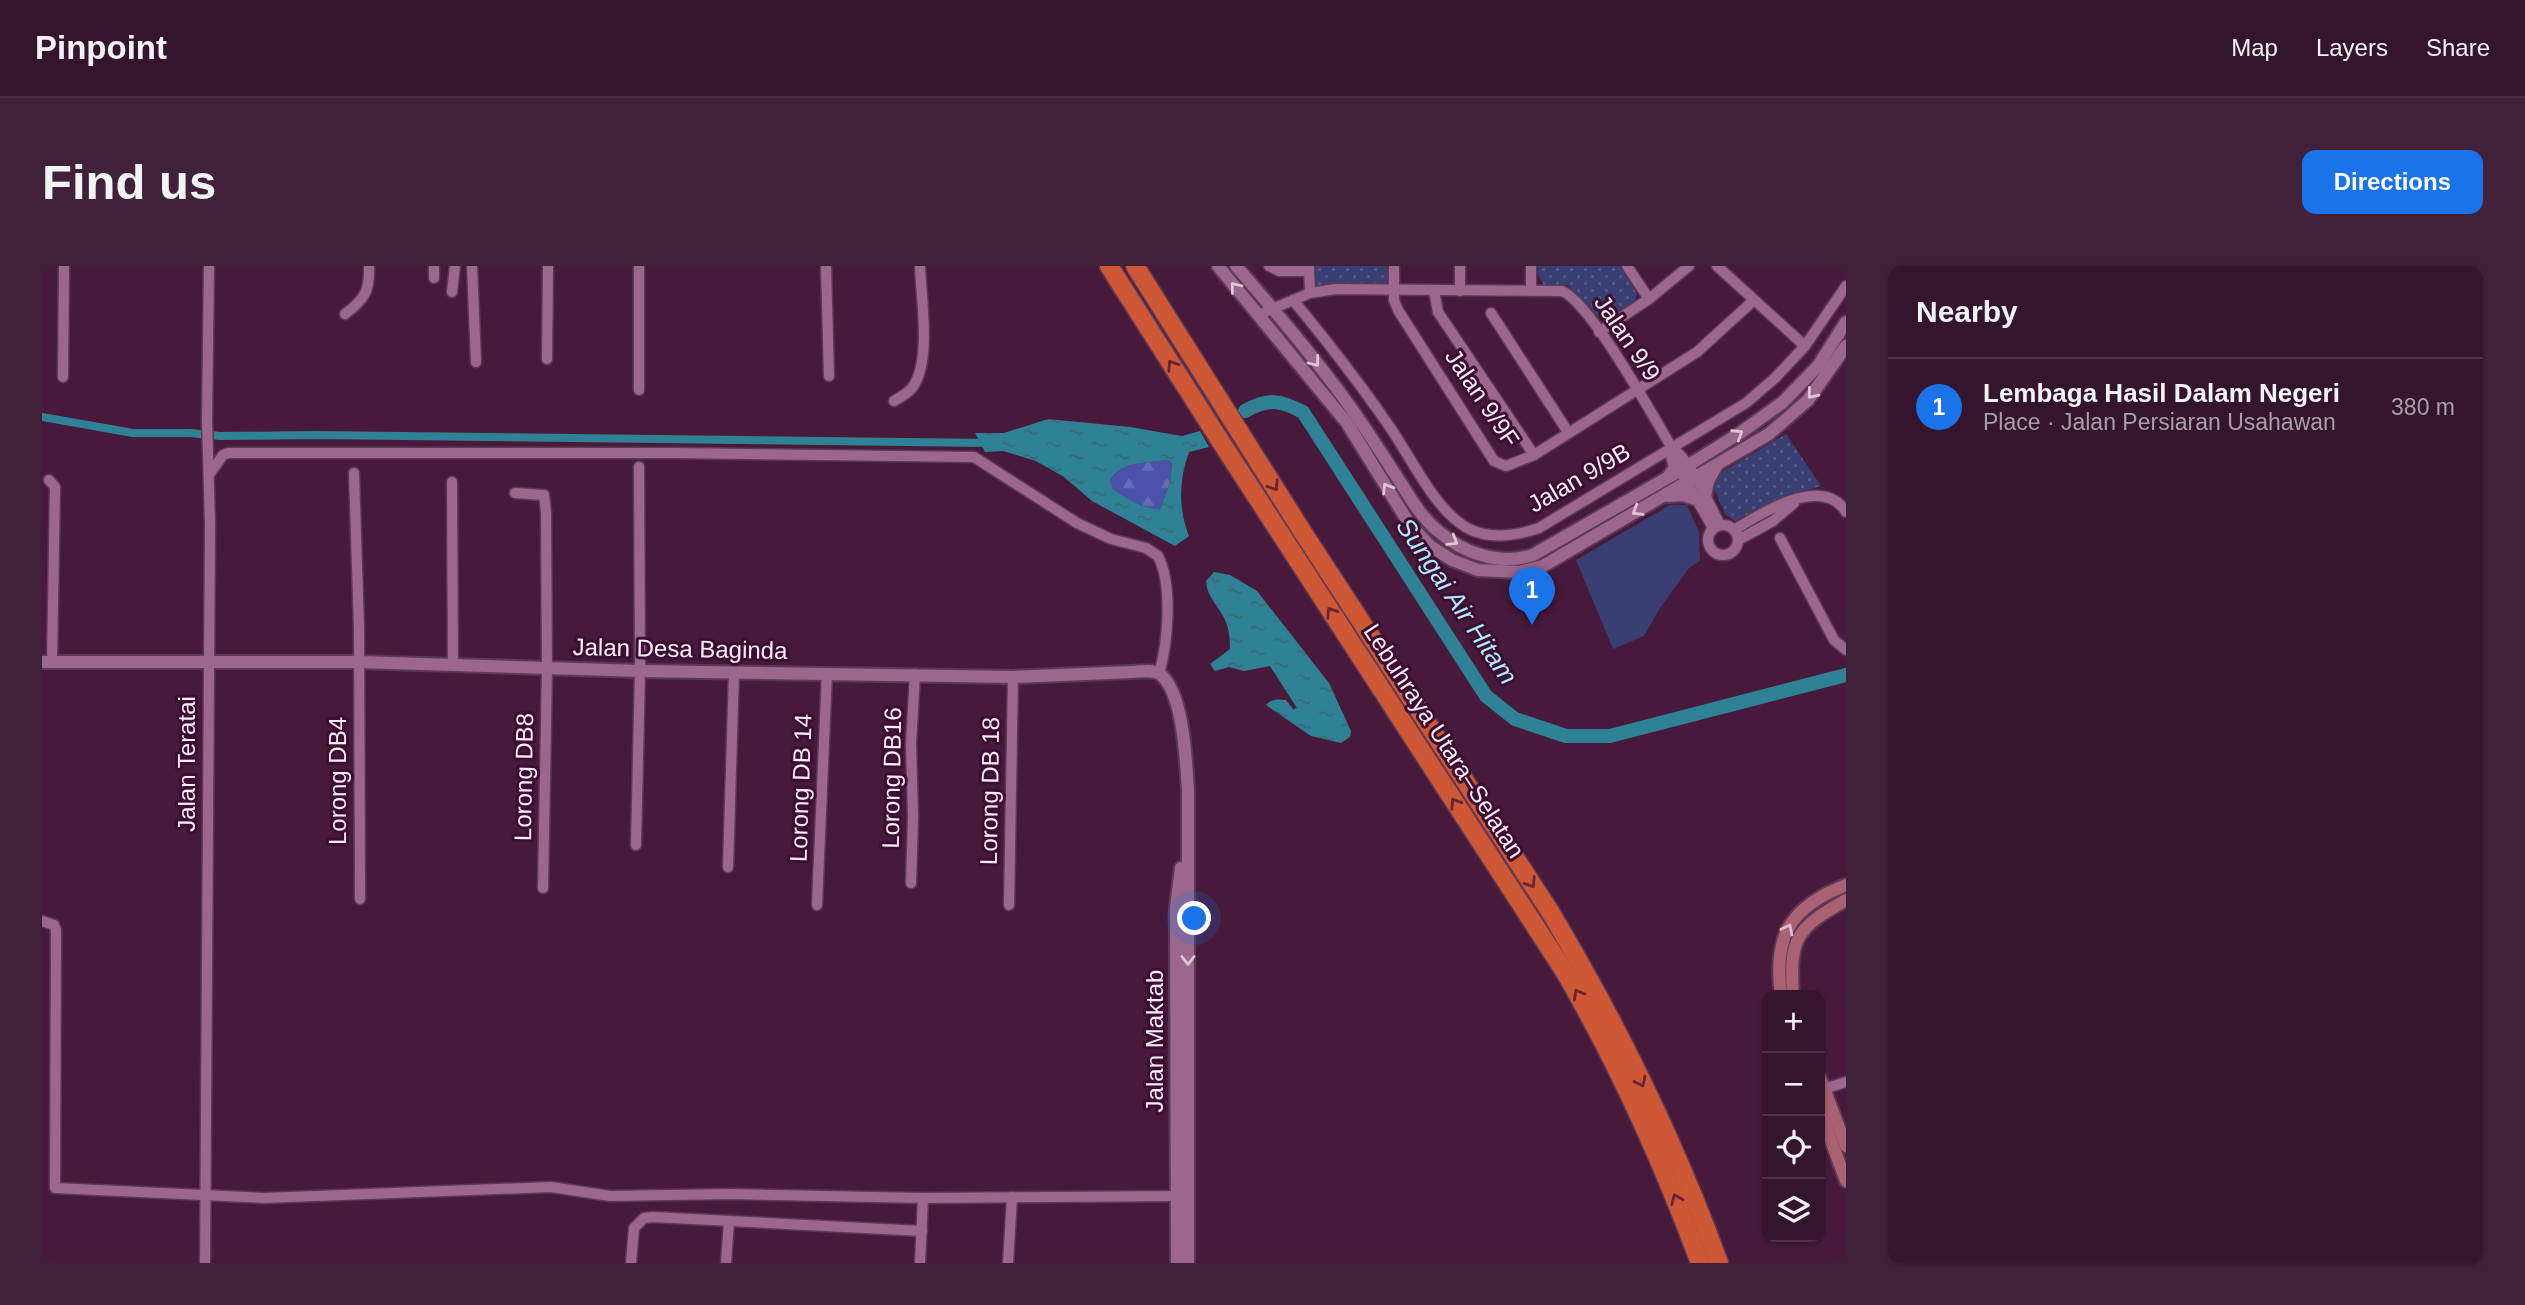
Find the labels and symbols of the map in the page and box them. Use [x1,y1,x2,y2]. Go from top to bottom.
one-way arrow [1231,283,1244,295]
street label: Jalan 9/9 [1589,290,1666,386]
street label: Jalan 9/9F [1440,344,1525,452]
one-way arrow [1307,355,1320,367]
one-way arrow [1167,359,1180,372]
one-way arrow [1808,386,1820,399]
one-way arrow [1731,429,1744,442]
street label: Jalan 9/9B [1523,438,1635,518]
one-way arrow [1265,479,1278,492]
one-way arrow [1382,483,1395,496]
one-way arrow [1631,503,1644,516]
water label: Sungai Air Hitam [1390,512,1524,690]
one-way arrow [1445,533,1458,546]
pin: 1 [1509,567,1555,625]
one-way arrow [1327,607,1339,620]
street label: Lebuhraya Utara–Selatan [1359,619,1530,863]
street label: Jalan Desa Baginda [572,633,788,664]
street label: Jalan Teratai [173,696,200,832]
street label: Lorong DB16 [877,707,906,849]
street label: Lorong DB8 [509,713,538,841]
street label: Lorong DB 14 [784,714,817,862]
street label: Lorong DB4 [324,717,351,845]
street label: Lorong DB 18 [975,717,1004,865]
one-way arrow [1451,798,1463,811]
one-way arrow [1523,875,1536,888]
your location [1177,901,1211,935]
one-way arrow [1779,924,1793,936]
one-way arrow [1180,956,1196,966]
street label: Jalan Maktab [1141,970,1168,1112]
one-way arrow [1573,989,1586,1001]
one-way arrow [1632,1075,1646,1087]
one-way arrow [1670,1194,1684,1206]

